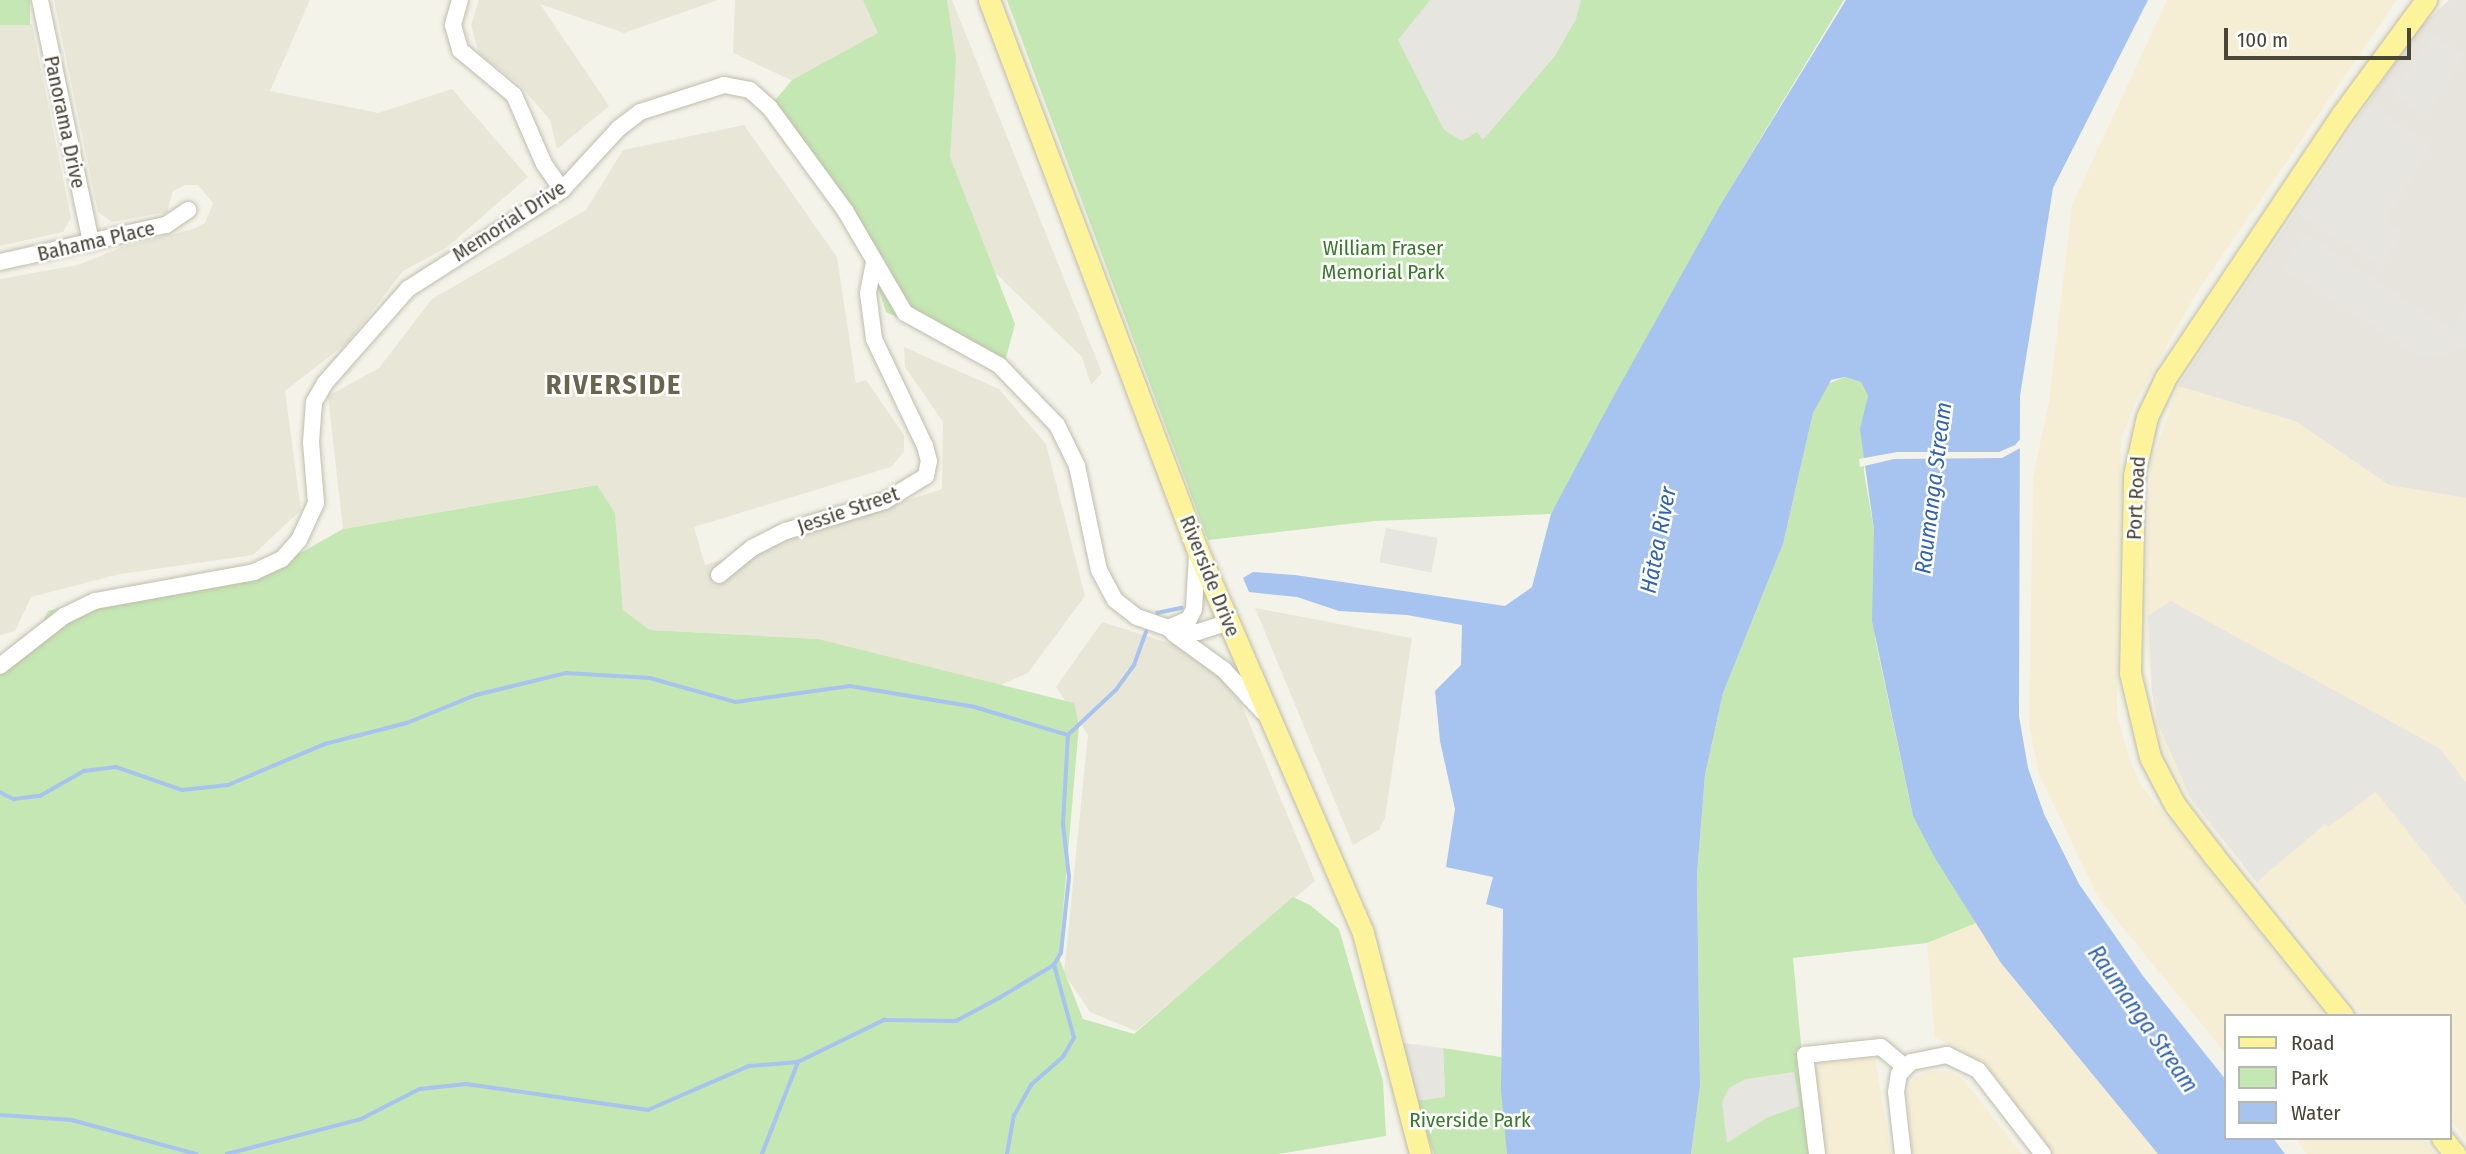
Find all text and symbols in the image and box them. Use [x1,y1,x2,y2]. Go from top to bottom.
scale bar [2228,14,2415,58]
text: 100 m [2237,27,2288,53]
street label: Panorama Drive [39,53,91,191]
street label: Memorial Drive [448,175,570,267]
street label: Bahama Place [35,215,157,267]
park label: William Fraser Memorial Park [1322,235,1444,285]
district label: RIVERSIDE [547,368,681,402]
water label: Raumanga Stream [1909,400,1957,576]
street label: Port Road [2121,455,2151,541]
street label: Jessie Street [794,481,902,539]
water label: Hātea River [1634,484,1682,596]
street label: Riverside Drive [1174,512,1246,640]
water label: Raumanga Stream [2082,940,2204,1098]
legend [2224,1014,2452,1140]
text: Road [2291,1030,2335,1056]
text: Park [2291,1065,2328,1091]
text: Water [2291,1100,2341,1126]
park label: Riverside Park [1409,1107,1531,1133]

